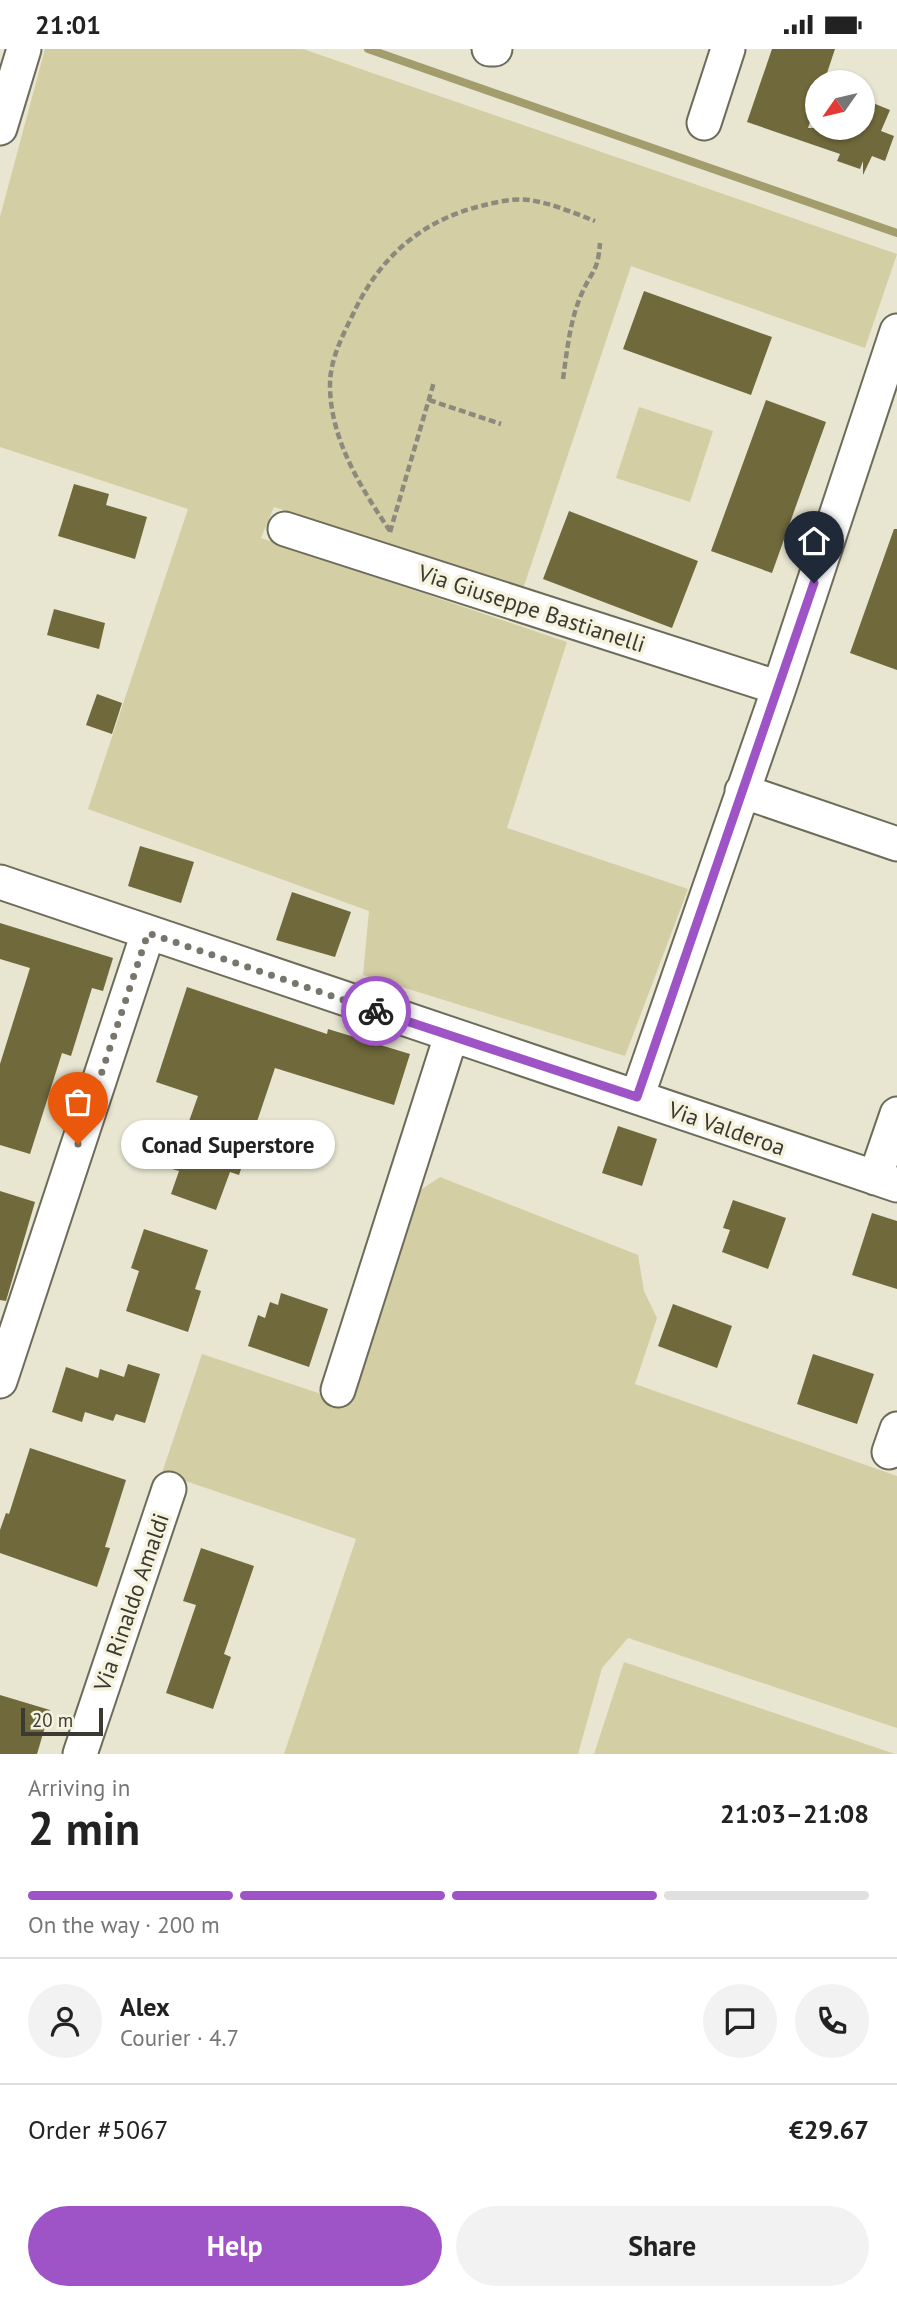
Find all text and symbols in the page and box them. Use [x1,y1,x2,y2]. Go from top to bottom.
text: 21:01 [35,8,101,41]
north arrow [805,70,875,140]
map controls [805,70,875,140]
pin [784,511,844,583]
icon: home [795,522,833,560]
street label: Via Giuseppe Bastianelli [414,557,649,658]
courier [341,976,411,1046]
icon: bike [357,992,395,1030]
pin [48,1072,108,1144]
icon: bag [59,1083,97,1121]
street label: Via Valderoa [664,1094,789,1162]
callout: Conad Superstore [120,1119,334,1169]
text: Conad Superstore [141,1130,315,1159]
street label: Via Rinaldo Amaldi [87,1509,175,1696]
scale bar [21,1705,103,1737]
text: 20 m [32,1708,73,1732]
text: Arriving in [28,1773,130,1802]
text: 21:03–21:08 [720,1797,869,1830]
text: 2 min [28,1798,140,1858]
text: On the way · 200 m [28,1910,220,1939]
button: person [28,1984,102,2058]
button: chat [703,1984,777,2058]
button: phone [795,1984,869,2058]
text: Alex [120,1990,170,2023]
text: Courier · 4.7 [120,2023,239,2052]
text: Order #5067 [28,2113,168,2146]
text: €29.67 [789,2113,869,2146]
button: Help [28,2206,442,2286]
button: Share [456,2206,869,2286]

